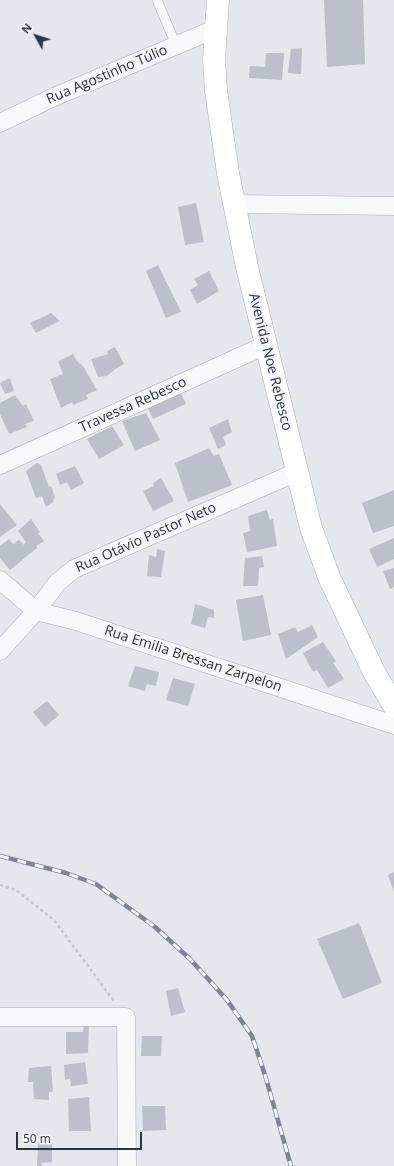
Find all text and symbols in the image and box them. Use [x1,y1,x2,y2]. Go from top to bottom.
north arrow [16,16,56,56]
text: N [18,20,35,36]
street label: Rua Agostinho Túlio [44,42,170,108]
street label: Avenida Noe Rebesco [245,292,295,432]
street label: Travessa Rebesco [77,374,189,436]
street label: Rua Otávio Pastor Neto [73,499,219,577]
street label: Rua Emilia Bressan Zarpelon [102,622,284,696]
scale bar [18,1124,144,1150]
text: 50 m [23,1130,51,1147]

